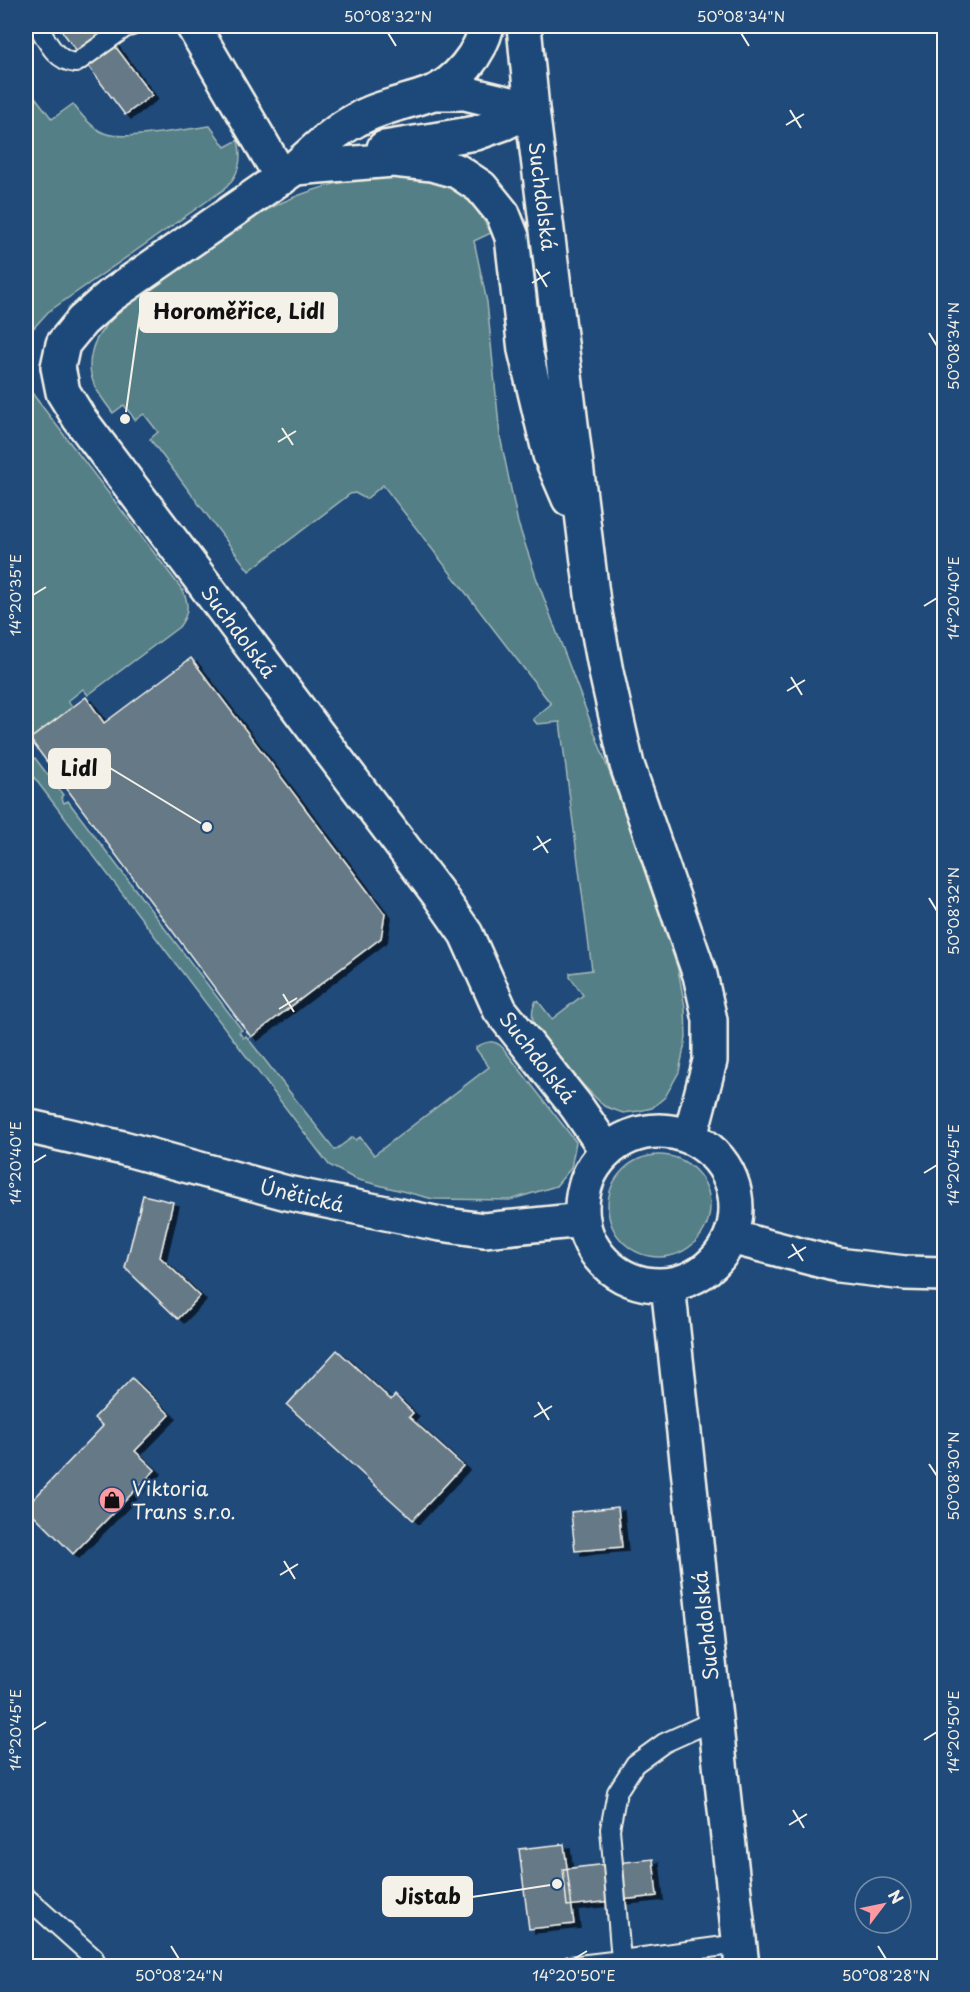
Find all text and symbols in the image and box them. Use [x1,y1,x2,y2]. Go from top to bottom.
text: 50°08'32"N [344,4,432,27]
text: 50°08'34"N [697,4,785,27]
street label: Suchdolská [521,140,565,253]
callout: Horoměřice, Lidl [140,293,337,332]
text: Horoměřice, Lidl [153,294,325,326]
text: 50°08'34"N [941,302,964,390]
text: 14°20'35"E [3,554,26,636]
text: 14°20'40"E [941,556,964,640]
street label: Suchdolská [194,578,284,684]
callout: Lidl [49,749,110,788]
text: Lidl [60,751,98,783]
text: 50°08'32"N [941,867,964,955]
street label: Suchdolská [492,1005,584,1110]
text: 14°20'40"E [3,1121,26,1205]
text: 14°20'45"E [941,1124,964,1206]
street label: Únětická [257,1171,348,1219]
text: 50°08'30"N [941,1431,964,1521]
place label: Viktoria Trans s.r.o. [132,1473,236,1526]
shop icon: Viktoria Trans s.r.o. [97,1485,127,1515]
street label: Suchdolská [684,1569,726,1682]
text: 14°20'45"E [3,1689,26,1771]
text: 14°20'50"E [941,1690,964,1774]
north arrow [853,1875,913,1935]
callout: Jistab [383,1877,472,1916]
text: Jistab [395,1879,461,1911]
text: N [883,1885,910,1908]
text: 50°08'24"N [135,1963,223,1986]
text: 14°20'50"E [532,1963,616,1986]
text: 50°08'28"N [842,1963,930,1986]

